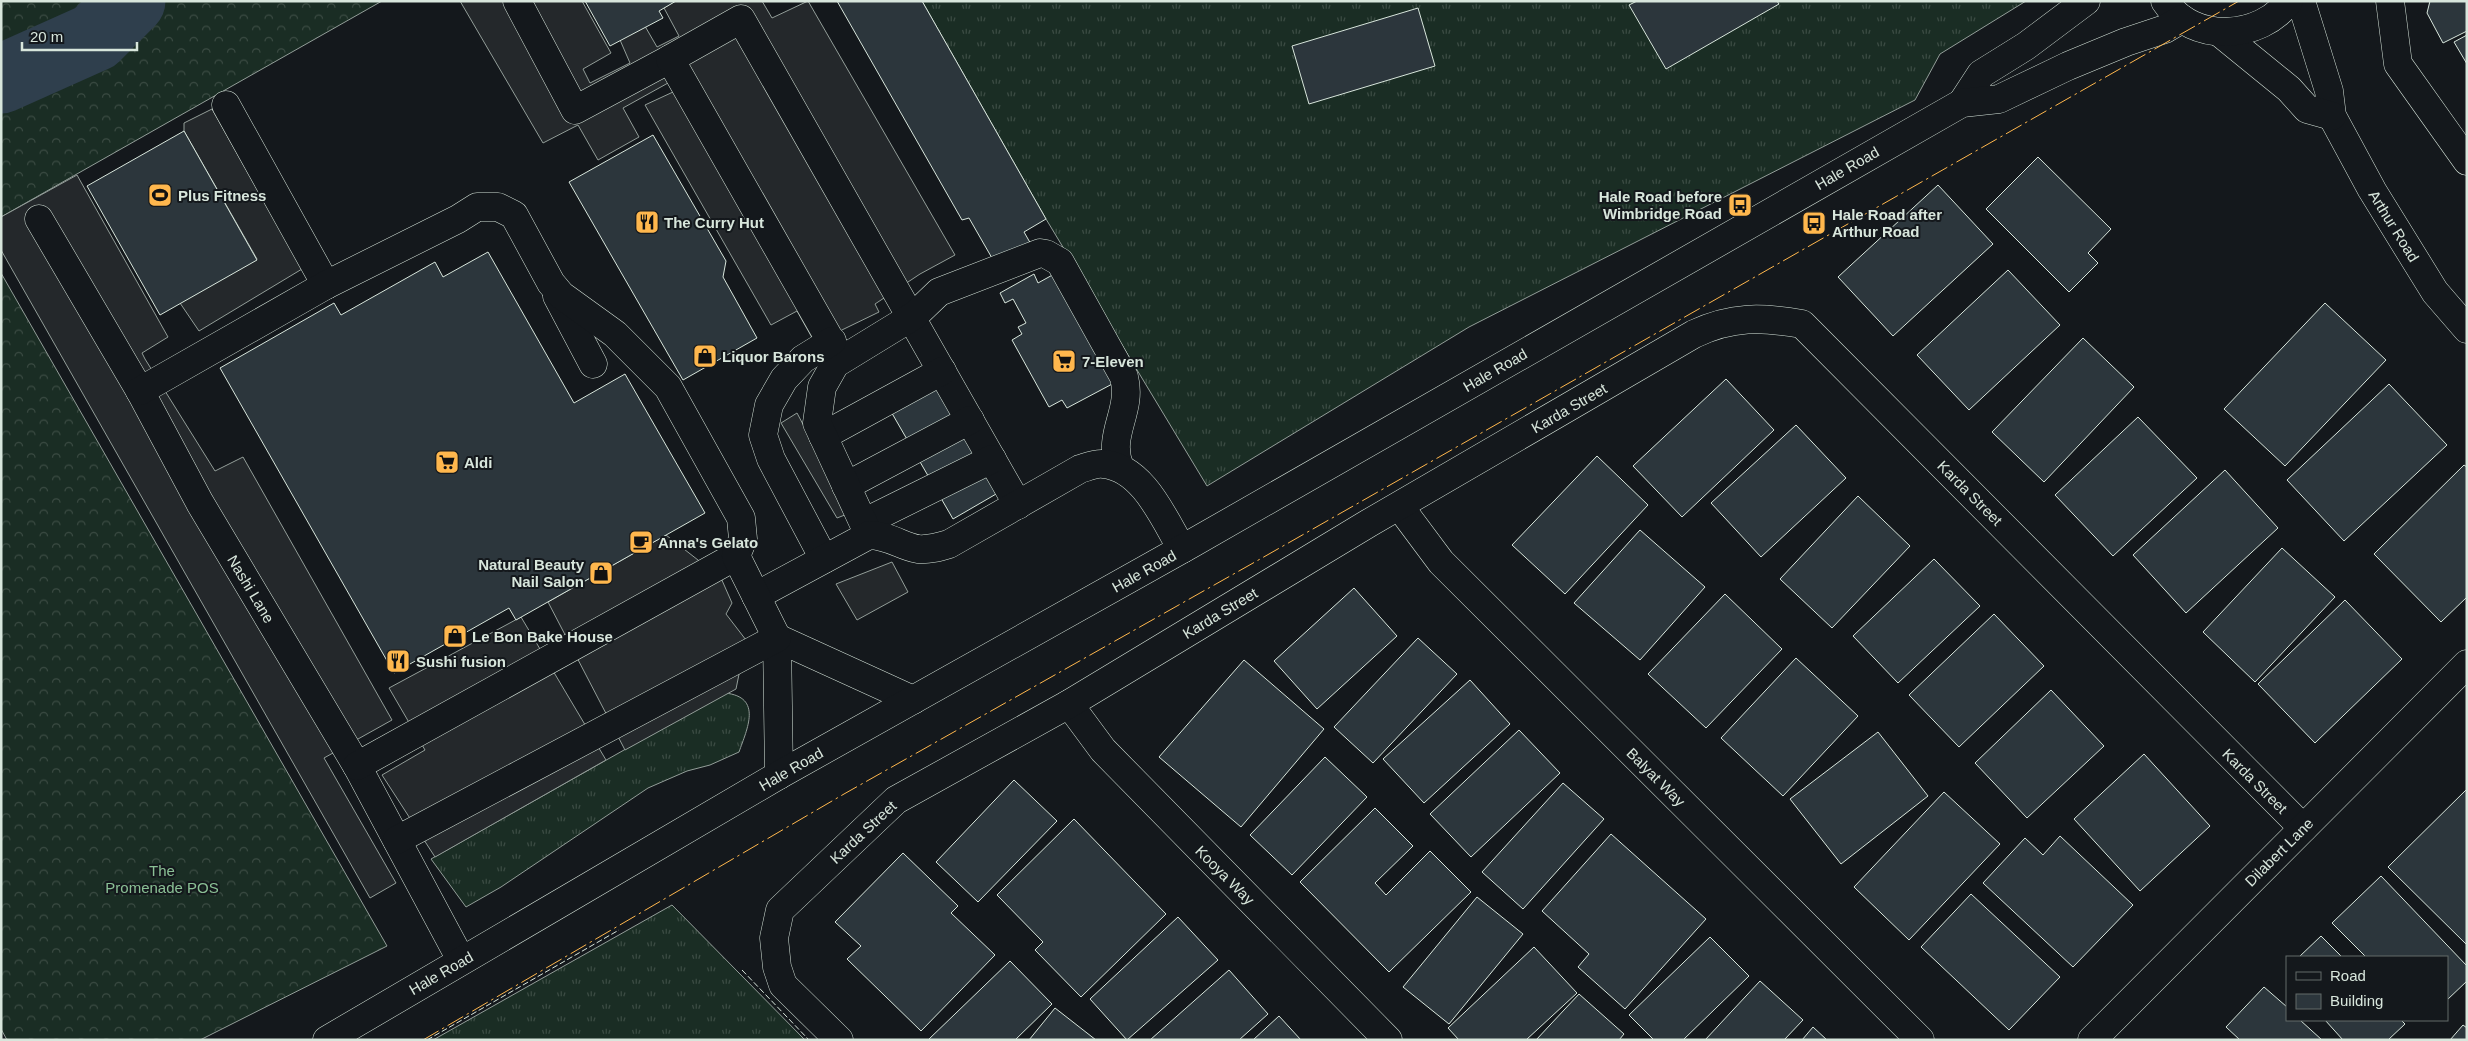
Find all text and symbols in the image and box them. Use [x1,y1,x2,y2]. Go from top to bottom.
scale bar [22,20,138,52]
text: 20 m [30,28,63,45]
street label: Hale Road [1812,143,1882,193]
sports icon: Plus Fitness [147,182,173,208]
place label: Plus Fitness [178,187,266,204]
street label: Arthur Road [2365,187,2423,265]
place label: Hale Road before Wimbridge Road [1599,188,1722,222]
bus stop icon: Hale Road before Wimbridge Road [1727,192,1753,218]
place label: Hale Road after Arthur Road [1832,206,1942,240]
restaurant icon: The Curry Hut [634,209,660,235]
bus stop icon: Hale Road after Arthur Road [1801,210,1827,236]
place label: The Curry Hut [664,214,764,231]
shop icon: Liquor Barons [692,343,718,369]
street label: Hale Road [1460,345,1530,395]
place label: Liquor Barons [722,348,825,365]
supermarket icon: 7-Eleven [1051,348,1077,374]
place label: 7-Eleven [1082,353,1144,370]
street label: Karda Street [1528,379,1610,436]
supermarket icon: Aldi [434,449,460,475]
place label: Aldi [464,454,492,471]
street label: Karda Street [1934,457,2006,529]
cafe icon: Anna's Gelato [628,529,654,555]
place label: Anna's Gelato [658,534,758,551]
street label: Hale Road [1109,546,1179,596]
street label: Nashi Lane [224,552,278,626]
place label: Natural Beauty Nail Salon [478,556,585,590]
shop icon: Natural Beauty Nail Salon [588,560,614,586]
street label: Karda Street [1180,584,1261,642]
shop icon: Le Bon Bake House [442,623,468,649]
place label: Le Bon Bake House [472,628,613,645]
restaurant icon: Sushi fusion [385,648,411,674]
place label: Sushi fusion [416,653,506,670]
street label: Hale Road [756,744,826,794]
street label: Balyat Way [1623,744,1689,810]
street label: Karda Street [2219,745,2291,817]
street label: Karda Street [826,797,900,867]
street label: Dilabert Lane [2241,814,2317,890]
street label: Kooya Way [1192,842,1258,908]
park label: The Promenade POS [105,862,219,896]
street label: Hale Road [406,948,476,998]
legend [2286,956,2448,1021]
text: Road [2330,967,2366,984]
text: Building [2330,992,2383,1009]

